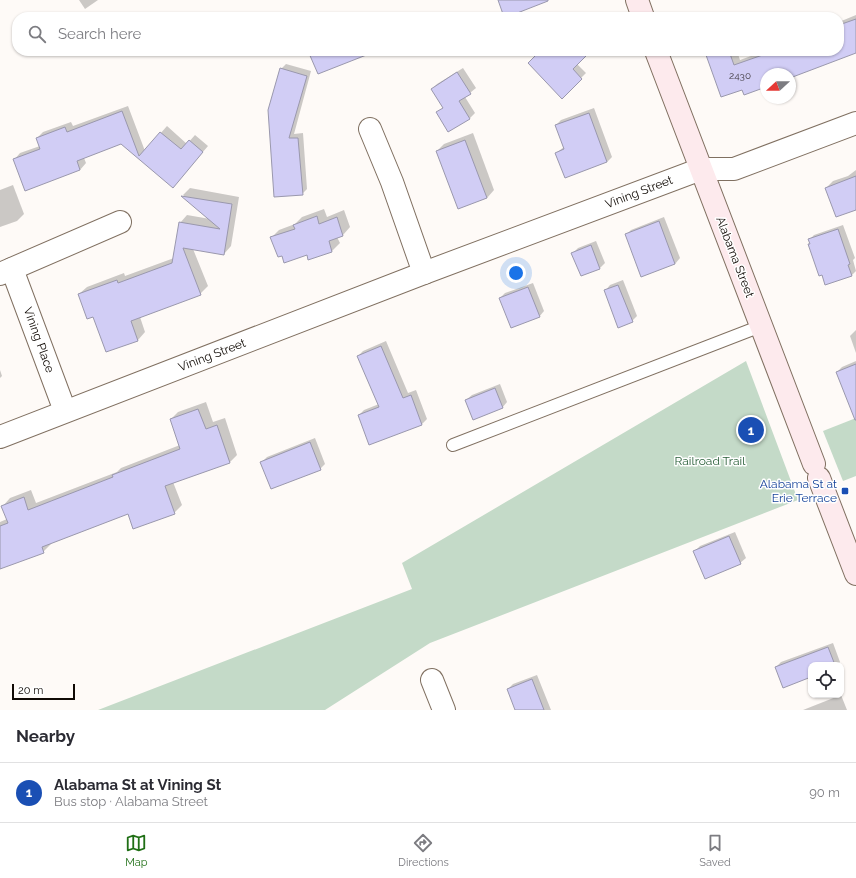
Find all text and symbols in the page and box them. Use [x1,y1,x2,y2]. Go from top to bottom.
search box [12,12,844,56]
icon: search [26,23,48,45]
text: Search here [58,25,141,43]
north arrow [760,68,796,104]
house number: 2430 [729,70,751,81]
street label: Vining Street [603,173,675,211]
street label: Alabama Street [713,214,757,300]
your location [506,263,526,283]
street label: Vining Place [21,305,57,375]
street label: Vining Street [176,336,248,374]
pin: 1 [738,415,764,445]
park label: Railroad Trail [675,454,746,468]
place label: Alabama St at Erie Terrace [760,477,837,505]
marker: Alabama St at Erie Terrace [840,486,850,496]
map controls [808,662,844,698]
button: locate [808,662,844,698]
scale bar [12,682,75,701]
text: 20 m [18,684,43,697]
text: Nearby [16,726,75,746]
text: Alabama St at Vining St [54,776,221,794]
text: 1 [26,785,32,800]
text: 90 m [809,785,840,800]
text: Bus stop · Alabama Street [54,794,208,809]
tab: Map [125,832,148,869]
tab: Directions [398,832,449,869]
tab: Saved [699,832,731,869]

